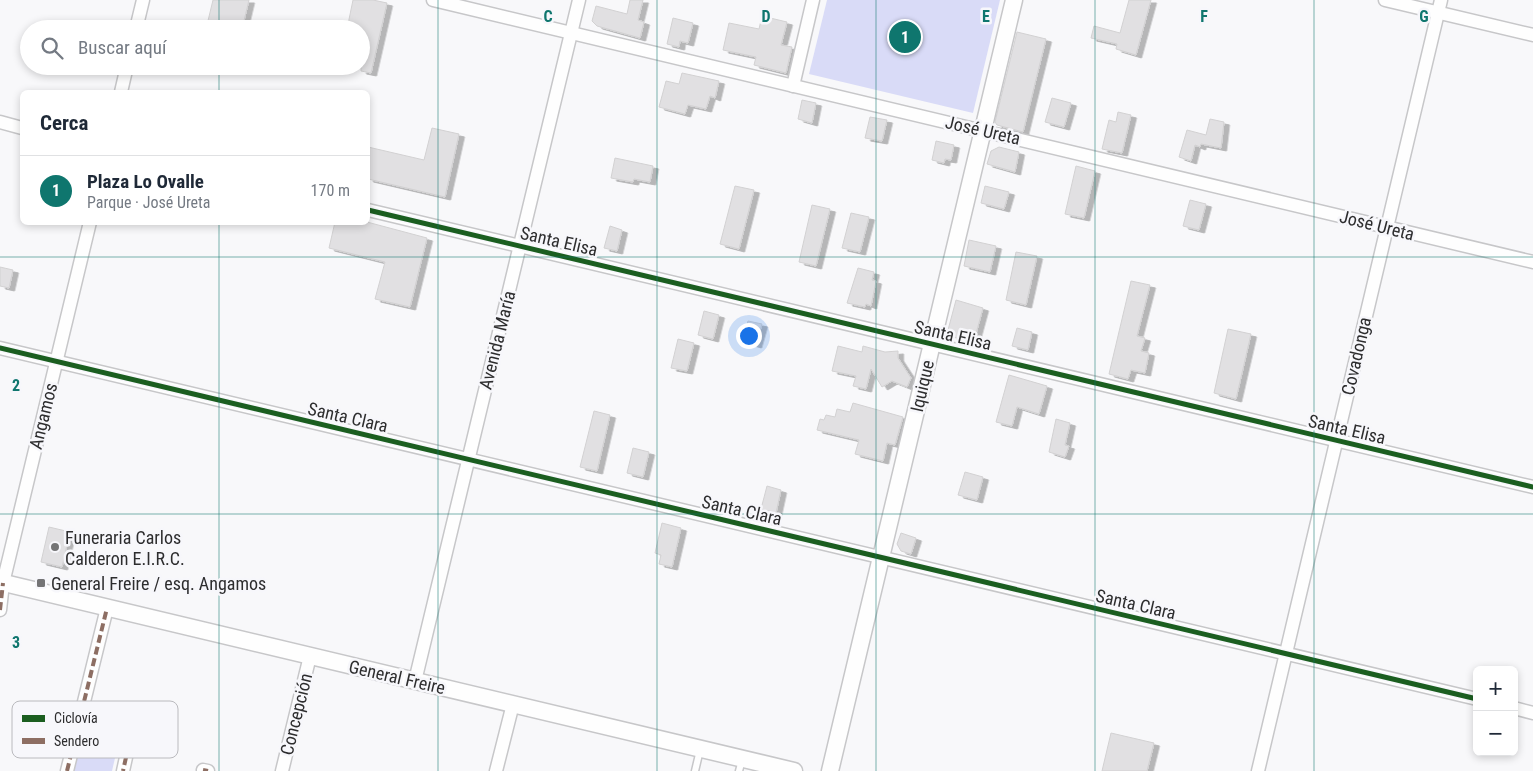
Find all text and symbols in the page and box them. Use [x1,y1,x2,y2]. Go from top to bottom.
text: C [543,7,553,26]
text: D [761,7,771,26]
text: E [982,7,990,26]
text: F [1200,7,1208,26]
text: G [1419,7,1429,26]
pin: 1 [889,18,921,56]
search box [20,20,370,75]
icon: search [38,34,66,62]
text: Buscar aquí [78,36,167,59]
text: Cerca [40,111,88,135]
street label: José Ureta [943,111,1023,149]
text: Plaza Lo Ovalle [87,170,204,193]
text: 1 [52,181,60,200]
text: 170 m [311,181,350,200]
text: Parque · José Ureta [87,193,211,212]
street label: José Ureta [1337,206,1417,244]
street label: Santa Elisa [518,222,600,260]
street label: Avenida María [475,288,519,392]
street label: Covadonga [1337,315,1375,397]
street label: Santa Elisa [912,316,994,354]
your location [736,323,762,349]
street label: Iquique [906,358,938,414]
text: 2 [12,376,20,395]
street label: Angamos [25,381,61,451]
street label: Santa Clara [306,398,390,436]
street label: Santa Elisa [1306,410,1388,448]
street label: Santa Clara [700,491,784,529]
place label: Funeraria Carlos Calderon E.I.R.C. [65,527,185,569]
marker: Funeraria Carlos Calderon E.I.R.C. [49,541,61,553]
place label: General Freire / esq. Angamos [51,573,266,594]
marker: General Freire / esq. Angamos [35,577,47,589]
street label: Santa Clara [1094,585,1178,623]
text: 3 [12,633,20,652]
street label: General Freire [347,656,447,698]
map controls [1473,666,1518,756]
button: + [1473,666,1518,711]
street label: Concepción [276,671,316,757]
legend [12,701,178,758]
text: Ciclovía [54,710,98,726]
button: − [1473,711,1518,756]
text: Sendero [54,733,99,749]

